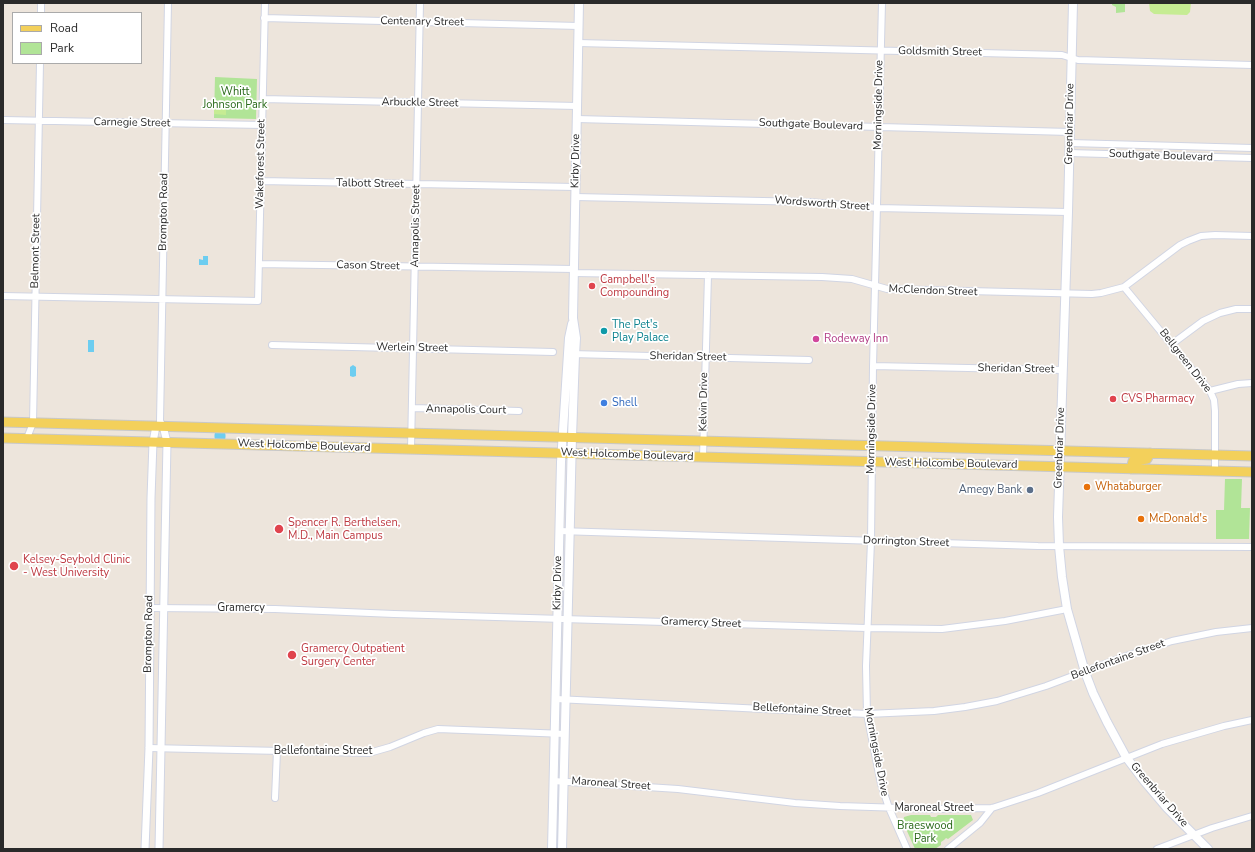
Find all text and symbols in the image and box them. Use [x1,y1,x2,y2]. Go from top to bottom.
legend [12,12,142,64]
street label: Centenary Street [380,15,464,29]
text: Road [50,20,78,36]
text: Park [50,40,74,56]
street label: Goldsmith Street [898,45,982,59]
street label: Morningside Drive [872,60,886,150]
street label: Greenbriar Drive [1063,83,1077,165]
park label: Whitt Johnson Park [203,85,267,111]
street label: Arbuckle Street [381,96,459,110]
street label: Carnegie Street [94,116,170,130]
street label: Southgate Boulevard [759,117,863,133]
street label: Wakeforest Street [254,119,268,209]
street label: Kirby Drive [569,134,583,188]
street label: Southgate Boulevard [1109,148,1213,164]
street label: Brompton Road [157,173,171,251]
street label: Talbott Street [336,177,404,191]
street label: Annapolis Street [409,184,423,268]
street label: Wordsworth Street [774,194,870,214]
street label: Belmont Street [29,213,43,289]
street label: Cason Street [336,259,400,273]
place label: Campbell's Compounding [600,273,669,299]
marker: Campbell's Compounding [587,281,597,291]
street label: McClendon Street [888,283,978,299]
place label: The Pet's Play Palace [612,318,669,344]
marker: The Pet's Play Palace [599,326,609,336]
street label: Bellgreen Drive [1156,327,1214,395]
place label: Rodeway Inn [824,332,888,346]
marker: Rodeway Inn [811,334,821,344]
street label: Werlein Street [376,341,448,355]
street label: Sheridan Street [650,350,726,364]
street label: Sheridan Street [978,362,1054,376]
street label: Kelvin Drive [697,372,711,432]
street label: Morningside Drive [865,384,879,474]
place label: CVS Pharmacy [1121,392,1194,406]
marker: CVS Pharmacy [1108,394,1118,404]
place label: Shell [612,396,637,410]
marker: Shell [599,398,609,408]
street label: Annapolis Court [426,403,506,417]
street label: Greenbriar Drive [1052,407,1068,489]
street label: West Holcombe Boulevard [237,437,371,455]
street label: West Holcombe Boulevard [560,446,694,464]
street label: West Holcombe Boulevard [884,456,1018,472]
place label: Whataburger [1095,480,1162,494]
marker: Whataburger [1082,482,1092,492]
place label: Amegy Bank [959,483,1022,497]
marker: Amegy Bank [1025,485,1035,495]
place label: McDonald's [1149,512,1207,526]
marker: McDonald's [1136,514,1146,524]
place label: Spencer R. Berthelsen, M.D., Main Campus [288,516,400,542]
marker: Spencer R. Berthelsen, M.D., Main Campus [273,523,285,535]
street label: Dorrington Street [863,534,949,550]
place label: Kelsey-Seybold Clinic - West University [23,553,130,579]
street label: Kirby Drive [551,556,565,610]
marker: Kelsey-Seybold Clinic - West University [8,560,20,572]
street label: Brompton Road [142,595,156,673]
street label: Gramercy [217,601,265,615]
street label: Gramercy Street [661,615,741,631]
street label: Bellefontaine Street [1069,637,1167,683]
place label: Gramercy Outpatient Surgery Center [301,642,405,668]
marker: Gramercy Outpatient Surgery Center [286,649,298,661]
street label: Bellefontaine Street [752,701,852,719]
street label: Morningside Drive [861,707,891,797]
street label: Bellefontaine Street [274,744,372,758]
street label: Greenbriar Drive [1127,760,1191,830]
street label: Maroneal Street [571,775,651,793]
street label: Maroneal Street [894,801,974,815]
park label: Braeswood Park [897,819,953,845]

